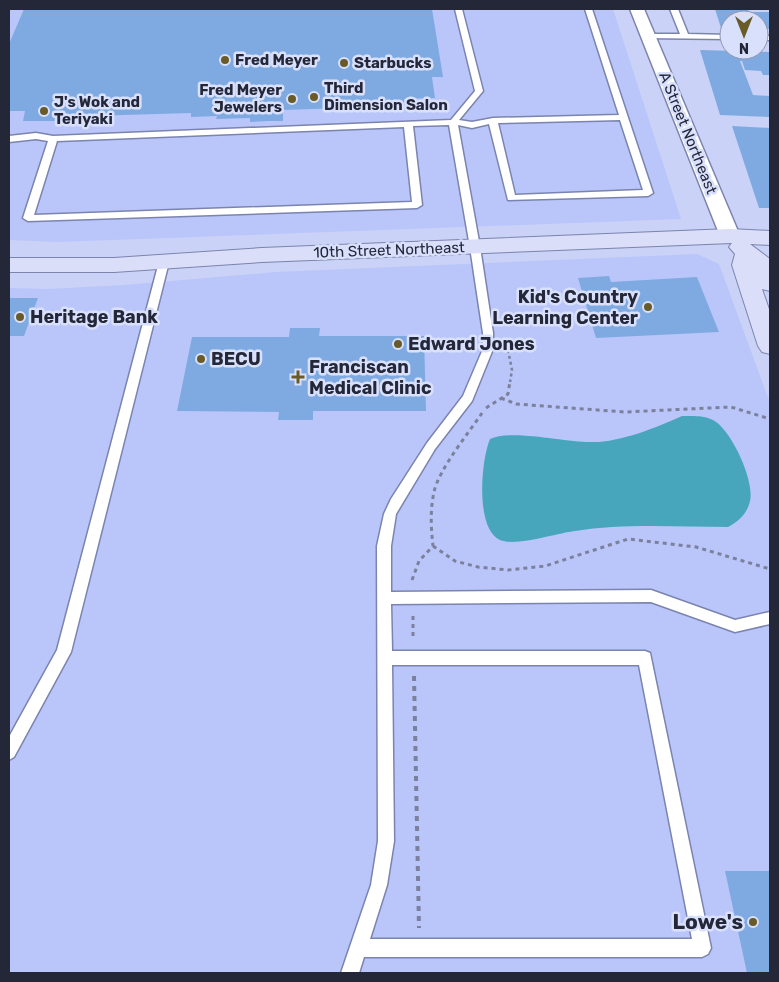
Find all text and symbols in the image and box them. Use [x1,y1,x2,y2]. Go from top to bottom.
north arrow [719,10,769,60]
text: N [739,39,749,56]
place label: Fred Meyer [235,51,318,69]
marker: Fred Meyer [219,54,231,66]
place label: Starbucks [354,54,431,72]
marker: Starbucks [338,57,350,69]
street label: A Street Northeast [655,69,721,197]
place label: Third Dimension Salon [324,79,448,114]
place label: Fred Meyer Jewelers [199,81,282,116]
marker: Third Dimension Salon [308,91,320,103]
place label: J's Wok and Teriyaki [54,93,140,128]
marker: Fred Meyer Jewelers [286,93,298,105]
marker: J's Wok and Teriyaki [38,105,50,117]
street label: 10th Street Northeast [313,238,465,262]
place label: Kid's Country Learning Center [492,286,638,329]
marker: Kid's Country Learning Center [642,301,654,313]
place label: Heritage Bank [30,306,158,328]
marker: Heritage Bank [14,311,26,323]
place label: Edward Jones [408,333,535,355]
marker: Edward Jones [392,338,404,350]
place label: BECU [211,348,261,370]
marker: BECU [195,353,207,365]
place label: Franciscan Medical Clinic [309,356,432,399]
marker: Franciscan Medical Clinic [291,370,305,384]
place label: Lowe's [672,909,743,934]
marker: Lowe's [747,916,759,928]

